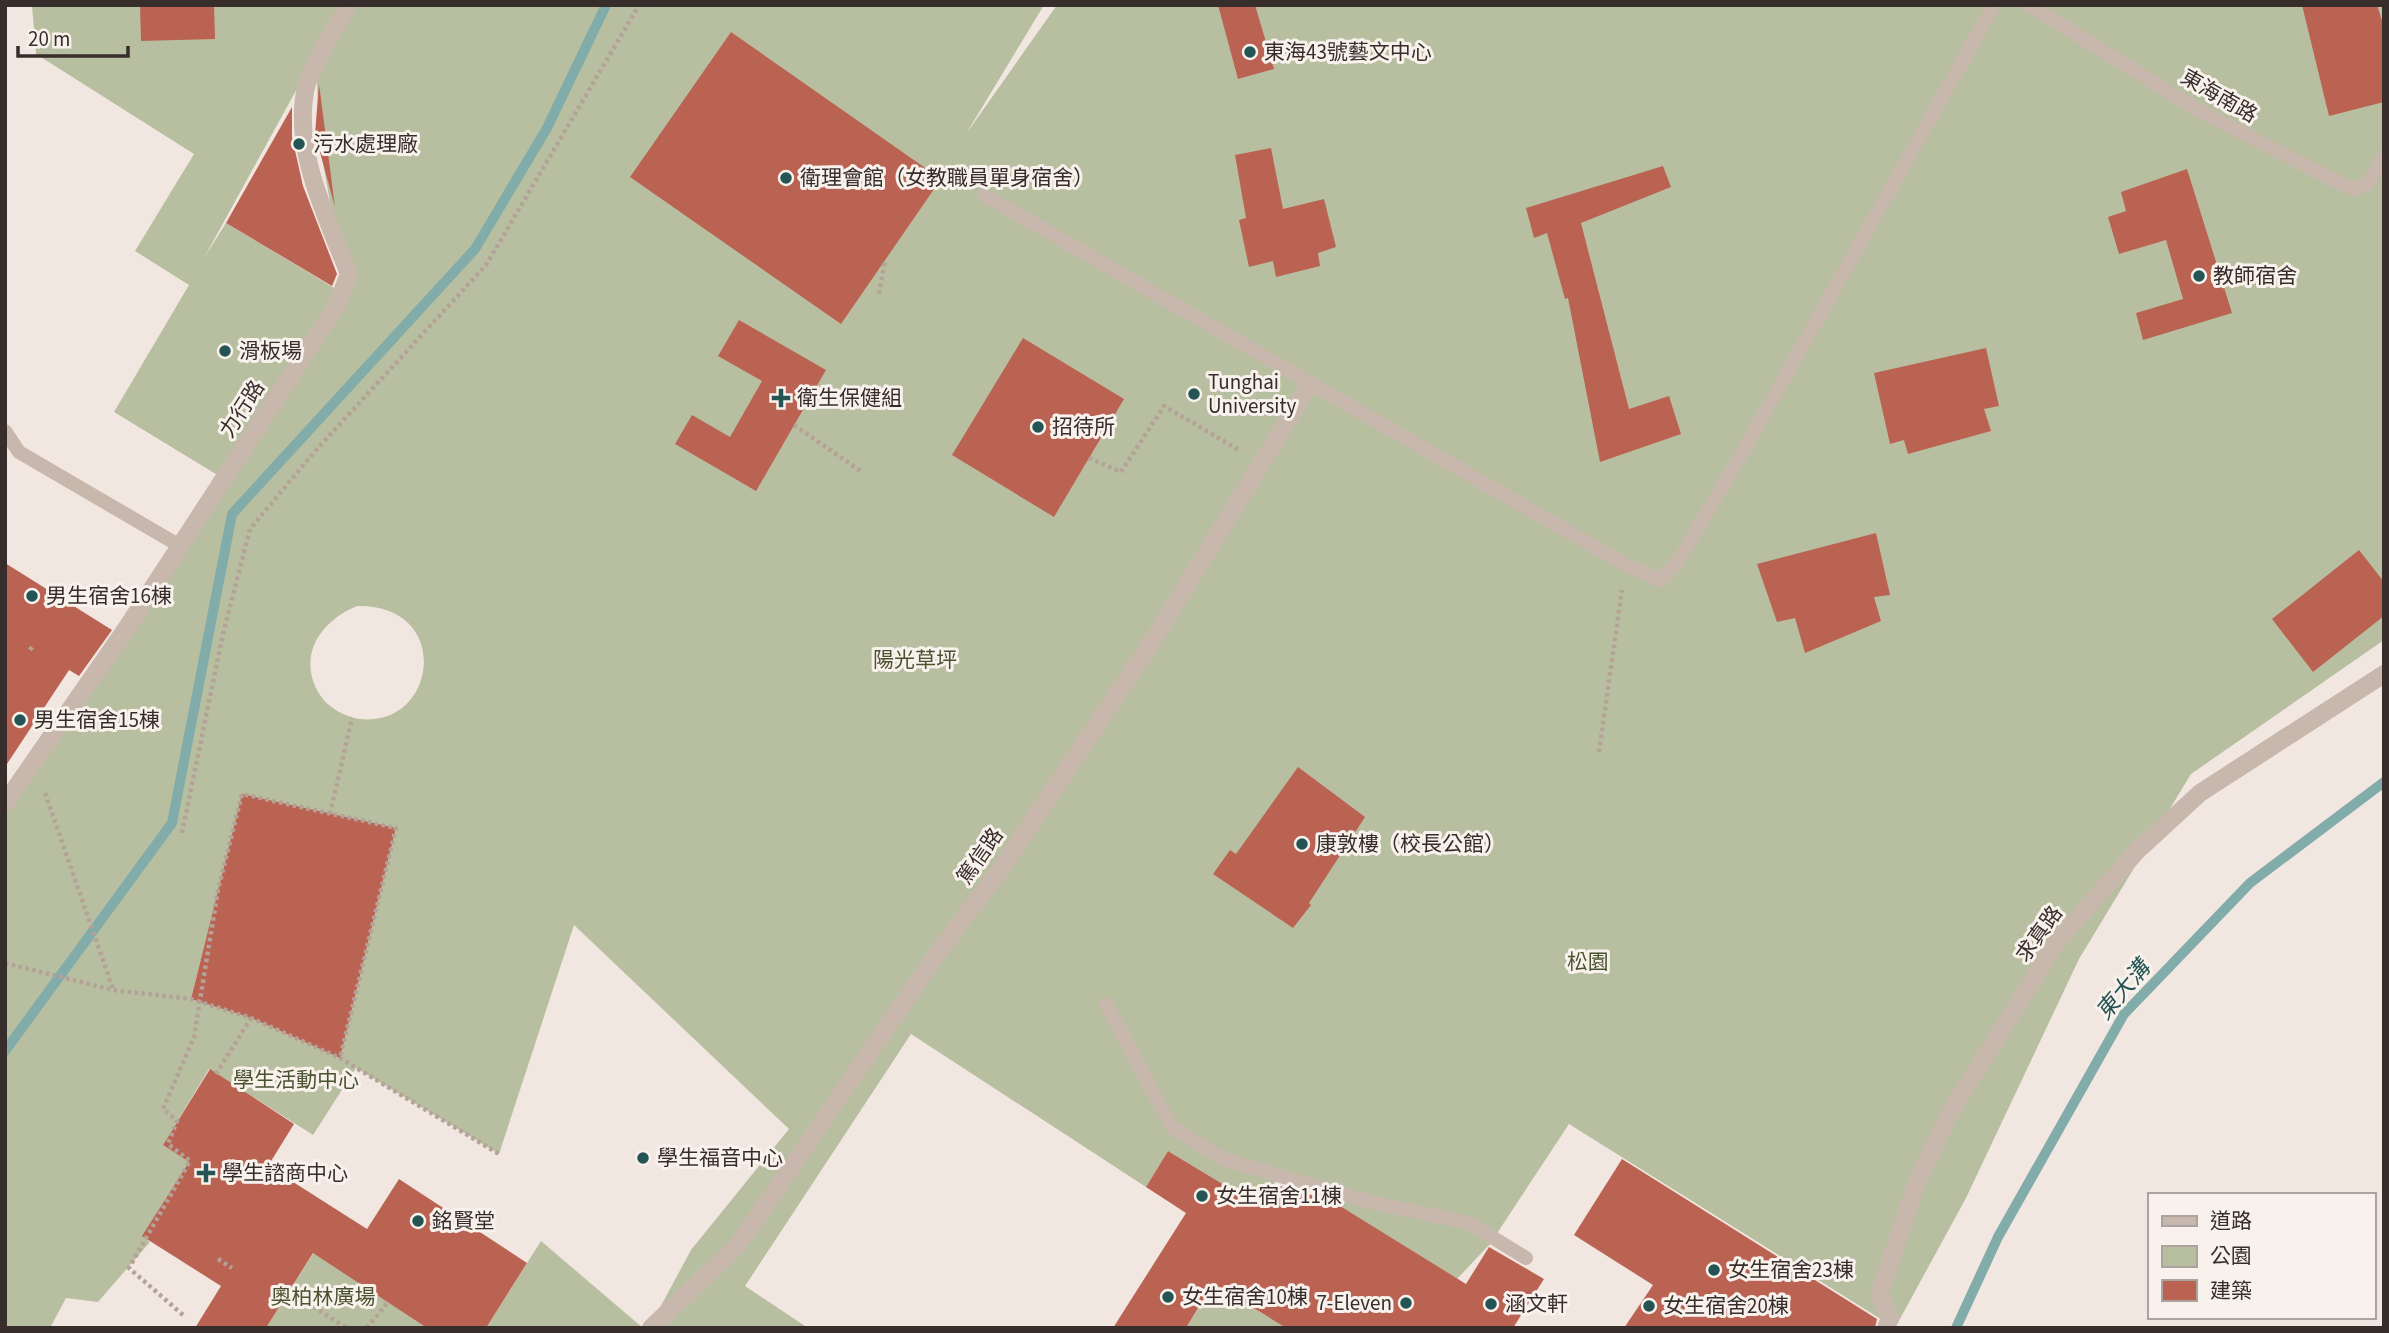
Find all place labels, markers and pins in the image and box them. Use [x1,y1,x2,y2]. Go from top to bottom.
place label: 東海43號藝文中心 [1264,37,1432,67]
marker: 東海43號藝文中心 [1242,44,1258,60]
place label: 污水處理廠 [313,129,418,159]
marker: 污水處理廠 [291,136,307,152]
place label: 衛理會館（女教職員單身宿舍） [800,163,1094,193]
marker: 衛理會館（女教職員單身宿舍） [778,170,794,186]
place label: 教師宿舍 [2213,261,2297,291]
marker: 教師宿舍 [2191,268,2207,284]
place label: 滑板場 [239,336,302,366]
marker: 滑板場 [217,343,233,359]
place label: Tunghai University [1208,367,1297,421]
place label: 衛生保健組 [797,383,902,413]
marker: Tunghai University [1186,386,1202,402]
marker: 衛生保健組 [771,388,791,408]
place label: 招待所 [1052,412,1115,442]
marker: 招待所 [1030,419,1046,435]
place label: 男生宿舍16棟 [46,581,172,611]
marker: 男生宿舍16棟 [24,588,40,604]
place label: 男生宿舍15棟 [34,705,160,735]
marker: 男生宿舍15棟 [12,712,28,728]
place label: 康敦樓（校長公館） [1316,829,1505,859]
marker: 康敦樓（校長公館） [1294,836,1310,852]
place label: 學生福音中心 [657,1143,783,1173]
marker: 學生福音中心 [635,1150,651,1166]
place label: 學生諮商中心 [222,1158,348,1188]
marker: 學生諮商中心 [196,1163,216,1183]
place label: 女生宿舍11棟 [1216,1181,1342,1211]
marker: 女生宿舍11棟 [1194,1188,1210,1204]
place label: 銘賢堂 [432,1206,495,1236]
marker: 銘賢堂 [410,1213,426,1229]
place label: 女生宿舍23棟 [1728,1255,1854,1285]
marker: 女生宿舍23棟 [1706,1262,1722,1278]
place label: 女生宿舍10棟 [1182,1282,1308,1312]
place label: 7-Eleven [1316,1288,1392,1318]
marker: 女生宿舍10棟 [1160,1289,1176,1305]
place label: 涵文軒 [1505,1289,1568,1319]
place label: 女生宿舍20棟 [1663,1291,1789,1321]
marker: 7-Eleven [1398,1295,1414,1311]
marker: 涵文軒 [1483,1296,1499,1312]
marker: 女生宿舍20棟 [1641,1298,1657,1314]

